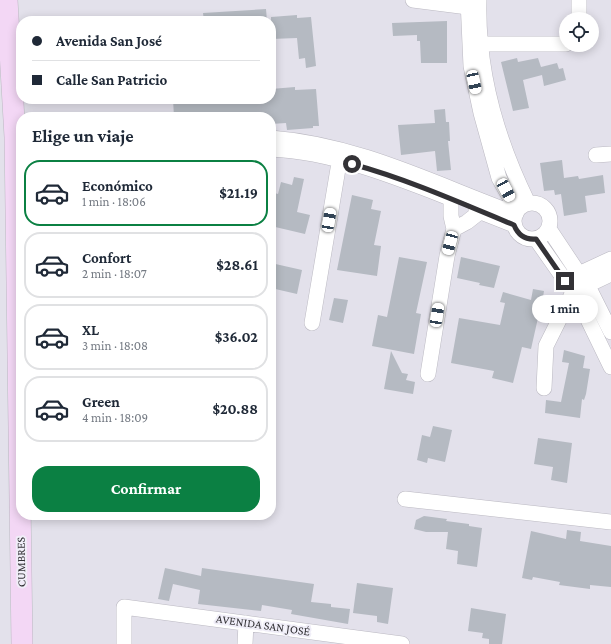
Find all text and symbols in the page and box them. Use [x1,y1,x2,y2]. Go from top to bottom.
map controls [559,12,599,52]
button: locate [559,12,599,52]
text: Avenida San José [56,33,162,49]
car [466,69,482,95]
text: Calle San Patricio [56,72,167,88]
text: Elige un viaje [32,126,134,146]
route start [343,155,361,173]
icon: car [34,175,70,211]
car [495,177,517,203]
text: Económico [82,178,153,194]
text: $21.19 [219,185,258,201]
text: 1 min · 18:06 [82,194,146,209]
car [321,207,337,233]
car [441,230,459,256]
icon: car [34,247,70,283]
text: Confort [82,250,131,266]
text: $28.61 [216,257,258,273]
text: 2 min · 18:07 [82,266,147,281]
route end [556,272,574,290]
callout: 1 min [532,295,598,323]
text: 1 min [550,301,580,316]
car [429,302,445,328]
icon: car [34,319,70,355]
text: XL [82,322,99,338]
text: $36.02 [215,329,258,345]
text: 3 min · 18:08 [82,338,148,353]
icon: car [34,391,70,427]
text: Green [82,394,120,410]
text: $20.88 [212,401,258,417]
text: 4 min · 18:09 [82,410,148,425]
button: Confirmar [32,466,260,512]
street label: CUMBRES [14,536,28,587]
street label: AVENIDA SAN JOSÉ [215,611,311,639]

